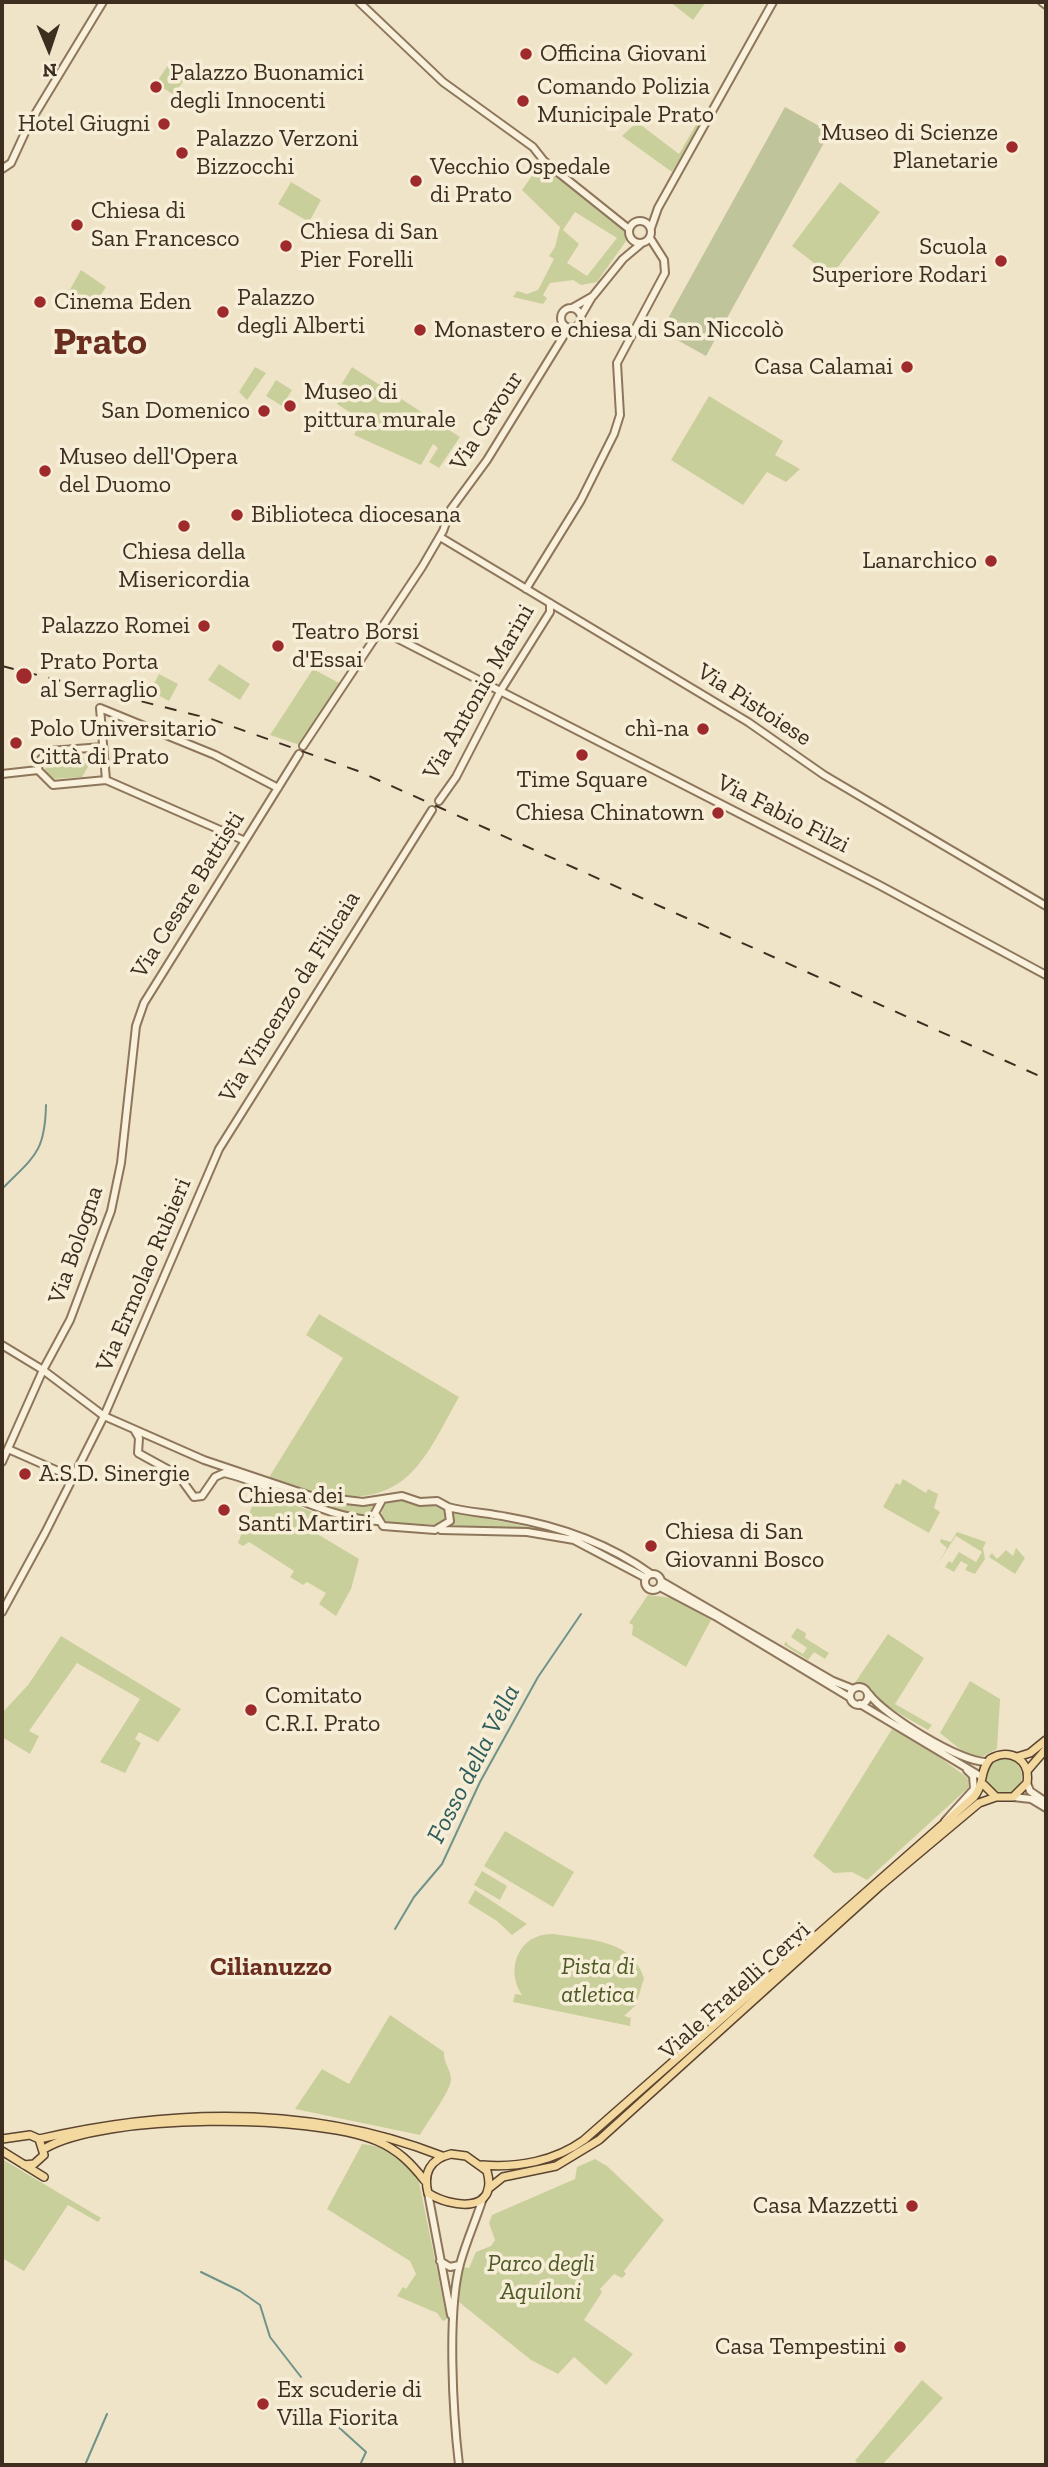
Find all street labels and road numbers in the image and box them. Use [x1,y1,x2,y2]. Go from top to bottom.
street label: Via Cavour [444,366,530,476]
street label: Via Antonio Marini [417,599,541,785]
street label: Via Pistoiese [691,657,817,753]
street label: Via Fabio Filzi [712,768,854,860]
street label: Via Cesare Battisti [125,806,251,984]
street label: Via Vincenzo da Filicaia [213,886,367,1108]
street label: Via Ermolao Rubieri [90,1174,198,1376]
street label: Via Bologna [42,1182,110,1308]
street label: Viale Fratelli Cervi [654,1916,816,2066]

